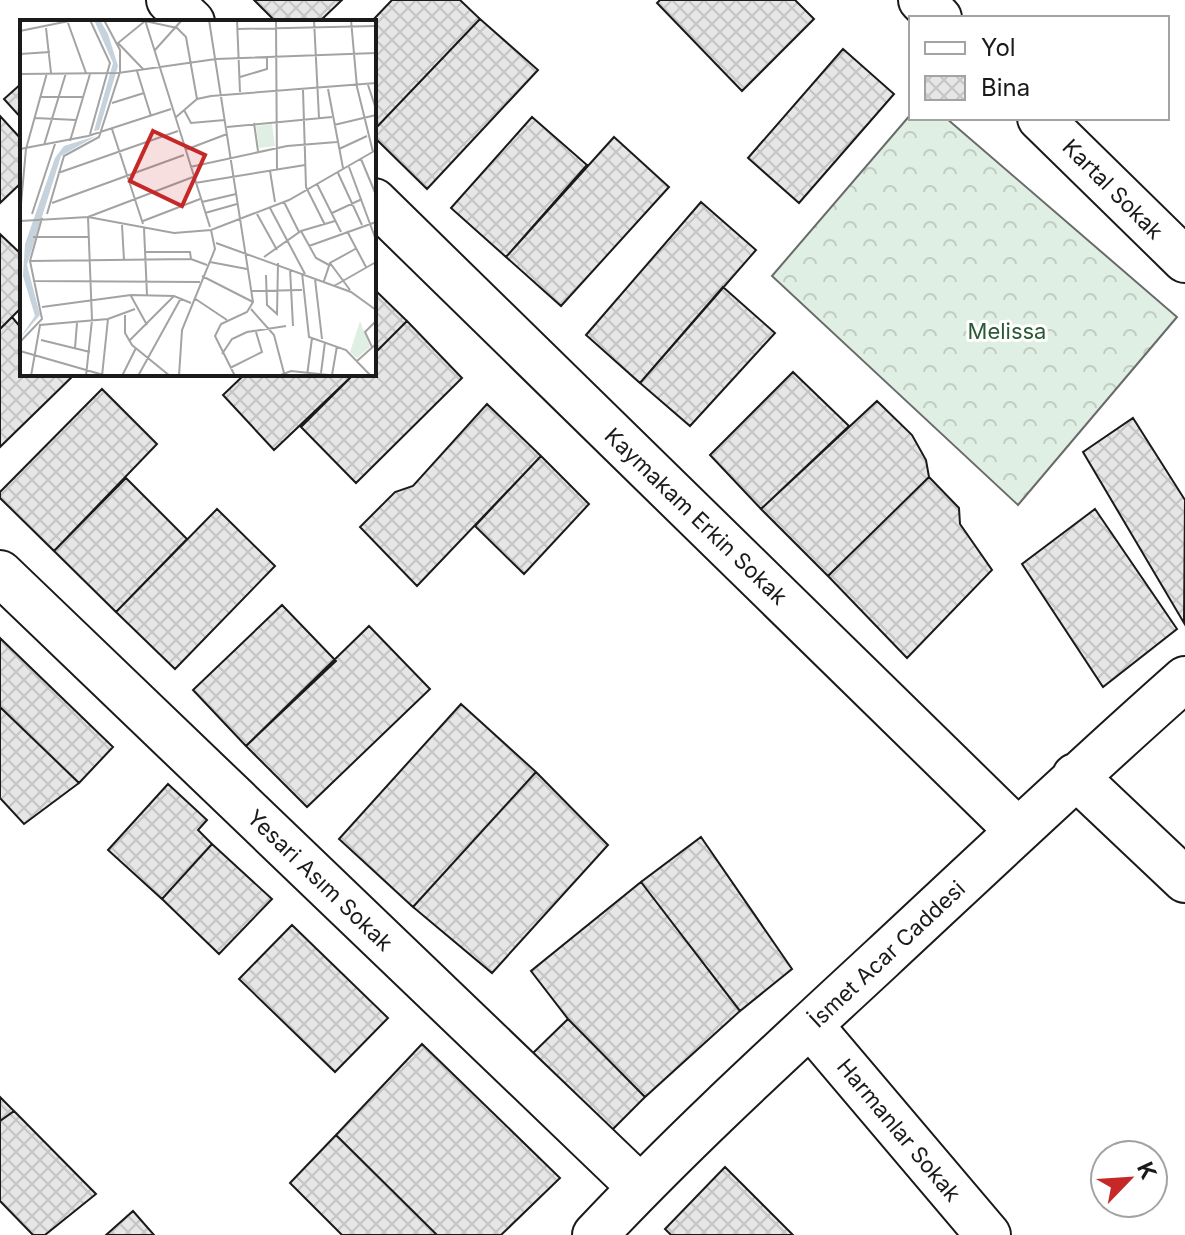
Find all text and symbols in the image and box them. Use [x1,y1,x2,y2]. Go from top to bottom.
legend [909,16,1169,120]
inset map [20,20,376,376]
text: Yol [981,33,1016,62]
text: Bina [981,73,1030,102]
street label: Kartal Sokak [1058,134,1168,244]
park label: Melissa [968,318,1046,344]
street label: Kaymakam Erkin Sokak [600,422,792,610]
street label: Yesari Asım Sokak [242,804,398,956]
street label: İsmet Acar Caddesi [804,875,970,1033]
street label: Harmanlar Sokak [832,1053,966,1207]
north arrow [1089,1139,1169,1219]
text: K [1132,1158,1162,1183]

